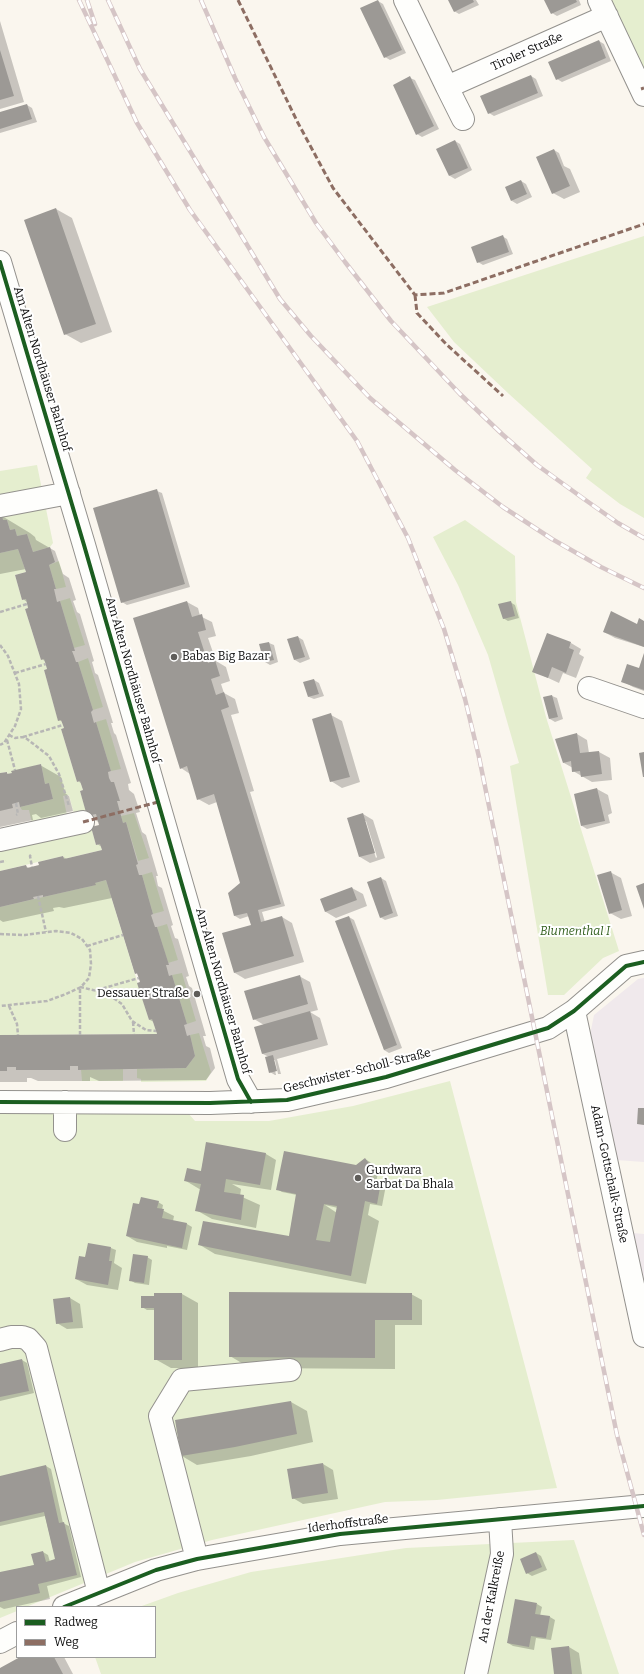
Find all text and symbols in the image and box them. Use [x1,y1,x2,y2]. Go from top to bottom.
street label: Tiroler Straße [489,30,565,74]
street label: Am Alten Nordhäuser Bahnhof [10,285,74,453]
street label: Am Alten Nordhäuser Bahnhof [102,595,164,765]
place label: Babas Big Bazar [182,650,270,664]
marker: Babas Big Bazar [169,652,179,662]
street label: Am Alten Nordhäuser Bahnhof [192,906,254,1076]
park label: Blumenthal I [540,925,610,939]
place label: Dessauer Straße [97,987,189,1001]
marker: Dessauer Straße [192,989,202,999]
street label: Geschwister-Scholl-Straße [282,1046,432,1096]
street label: Adam-Gottschalk-Straße [587,1104,631,1244]
place label: Gurdwara Sarbat Da Bhala [366,1164,454,1192]
marker: Gurdwara Sarbat Da Bhala [353,1173,363,1183]
street label: Iderhoffstraße [307,1512,389,1536]
street label: An der Kalkreiße [476,1550,508,1644]
legend [16,1606,156,1658]
text: Radweg [54,1615,98,1629]
text: Weg [54,1635,79,1649]

